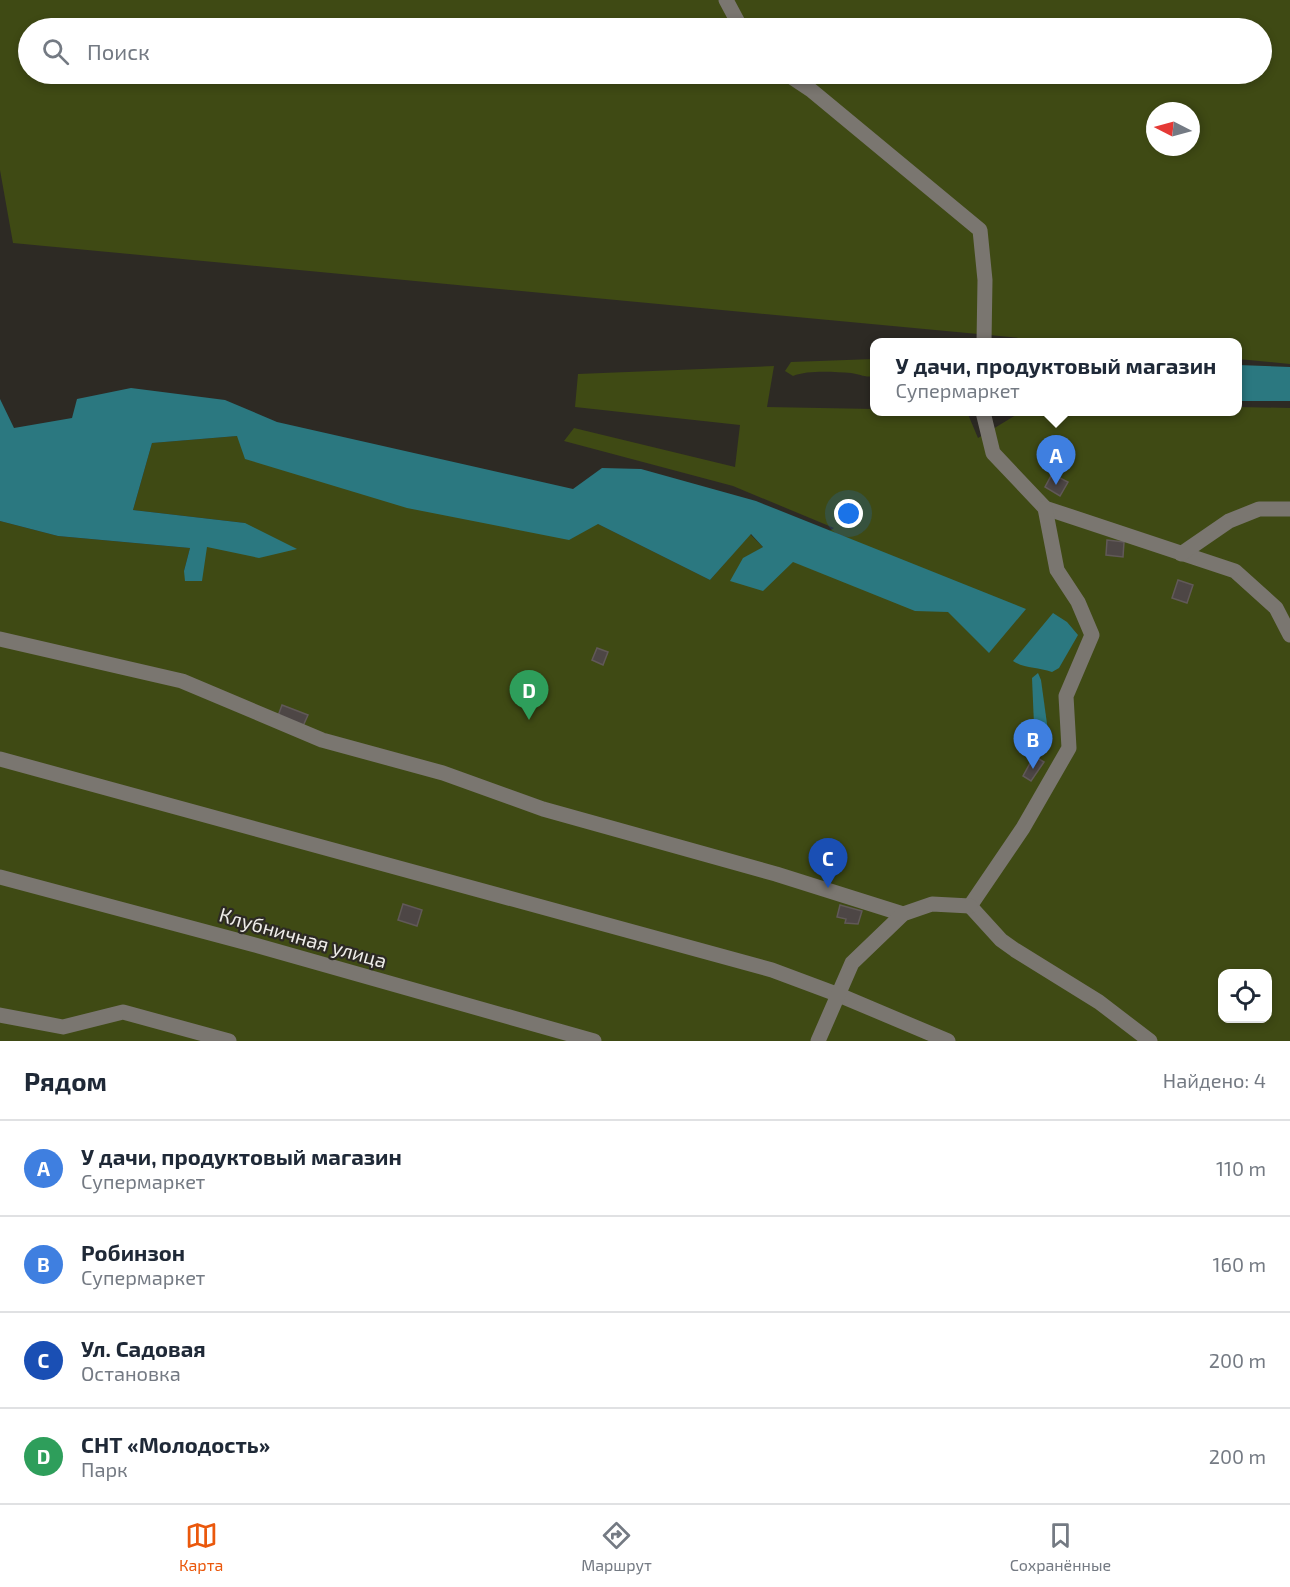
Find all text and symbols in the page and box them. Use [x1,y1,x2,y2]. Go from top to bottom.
search box [18,18,1272,84]
icon: search [39,35,72,68]
text: Поиск [87,38,150,64]
north arrow [1146,102,1200,156]
popup [870,338,1242,416]
text: У дачи, продуктовый магазин [896,352,1216,378]
text: Супермаркет [896,378,1020,402]
pin: A [1036,436,1076,485]
your location [834,499,863,528]
pin: D [510,670,548,720]
pin: B [1014,720,1052,769]
pin: C [808,838,848,888]
street label: Клубничная улица [216,902,390,973]
map controls [1218,969,1272,1023]
button: locate [1218,969,1272,1023]
text: Рядом [24,1065,107,1096]
text: Найдено: 4 [1163,1068,1266,1092]
text: У дачи, продуктовый магазин [81,1143,402,1169]
text: A [37,1156,50,1180]
text: 110 m [1216,1156,1266,1180]
text: Супермаркет [81,1169,205,1193]
text: Робинзон [81,1239,185,1265]
text: B [37,1252,50,1276]
text: 160 m [1213,1252,1266,1276]
text: Супермаркет [81,1265,205,1289]
text: Ул. Садовая [81,1335,206,1361]
text: C [38,1348,49,1372]
text: 200 m [1209,1348,1266,1372]
text: Остановка [81,1361,181,1385]
text: СНТ «Молодость» [81,1431,270,1457]
text: D [37,1444,50,1468]
text: 200 m [1209,1444,1266,1468]
text: Парк [81,1457,128,1481]
tab: Карта [179,1519,223,1574]
tab: Маршрут [581,1519,652,1574]
tab: Сохранённые [1010,1519,1111,1574]

